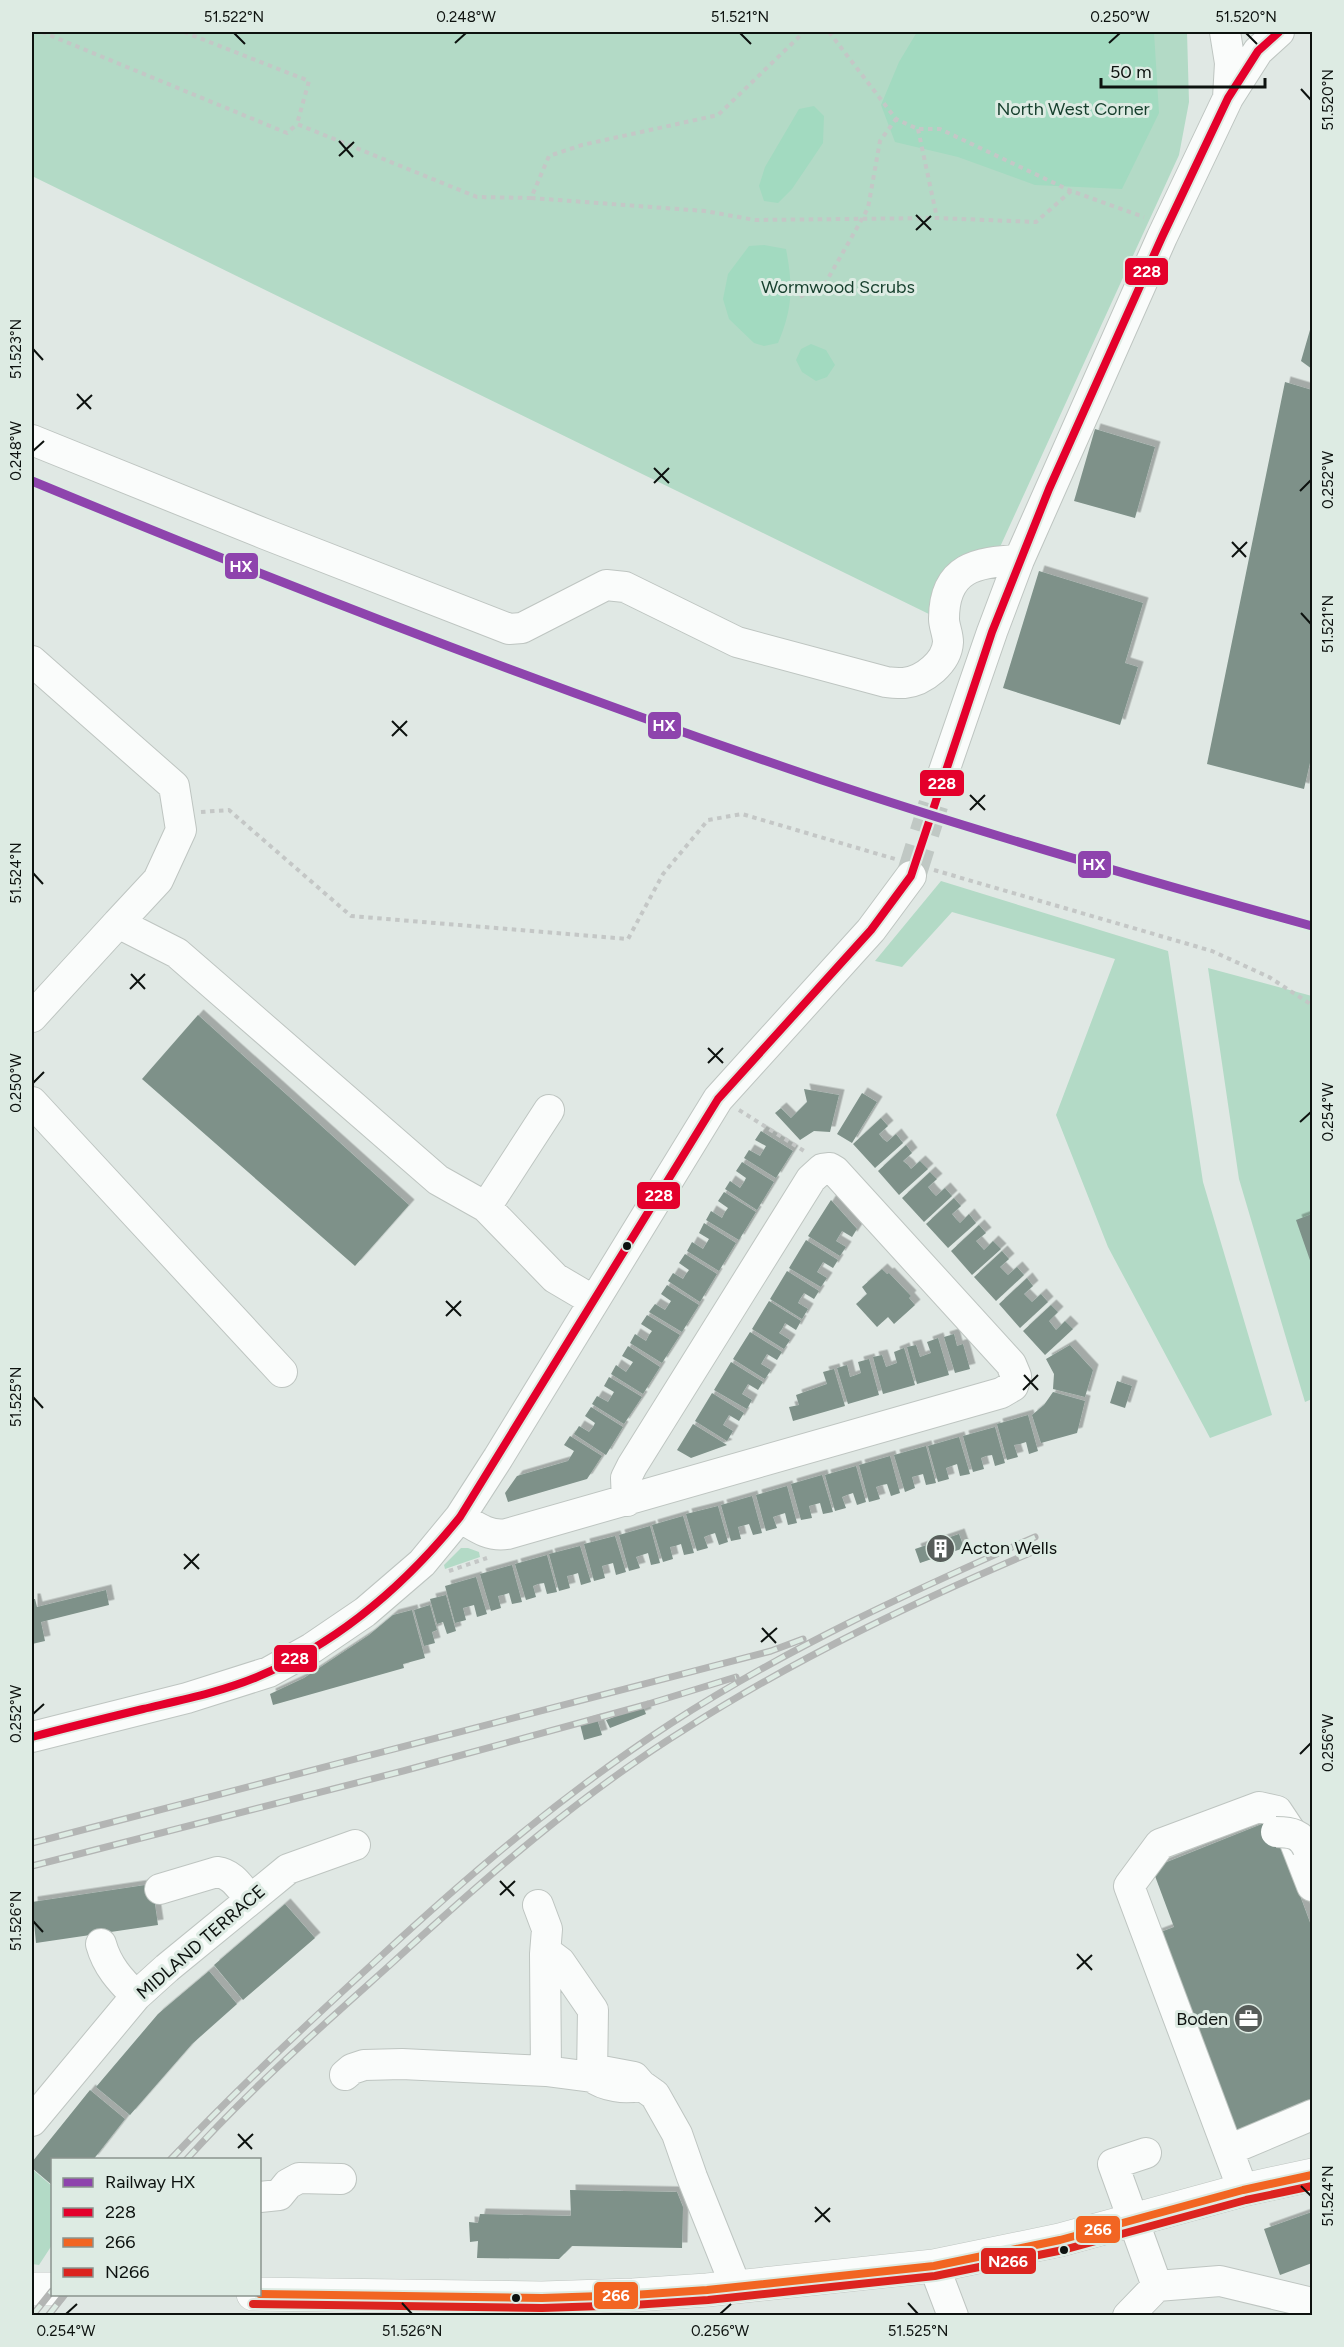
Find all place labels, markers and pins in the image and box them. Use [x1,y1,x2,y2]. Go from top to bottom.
unlabelled marker [621,1240,633,1252]
building icon: Acton Wells [924,1532,956,1564]
place label: Acton Wells [961,1537,1057,1559]
office icon: Boden [1233,2003,1265,2035]
place label: Boden [1176,2008,1228,2030]
unlabelled marker [1058,2244,1070,2256]
unlabelled marker [510,2292,522,2304]

